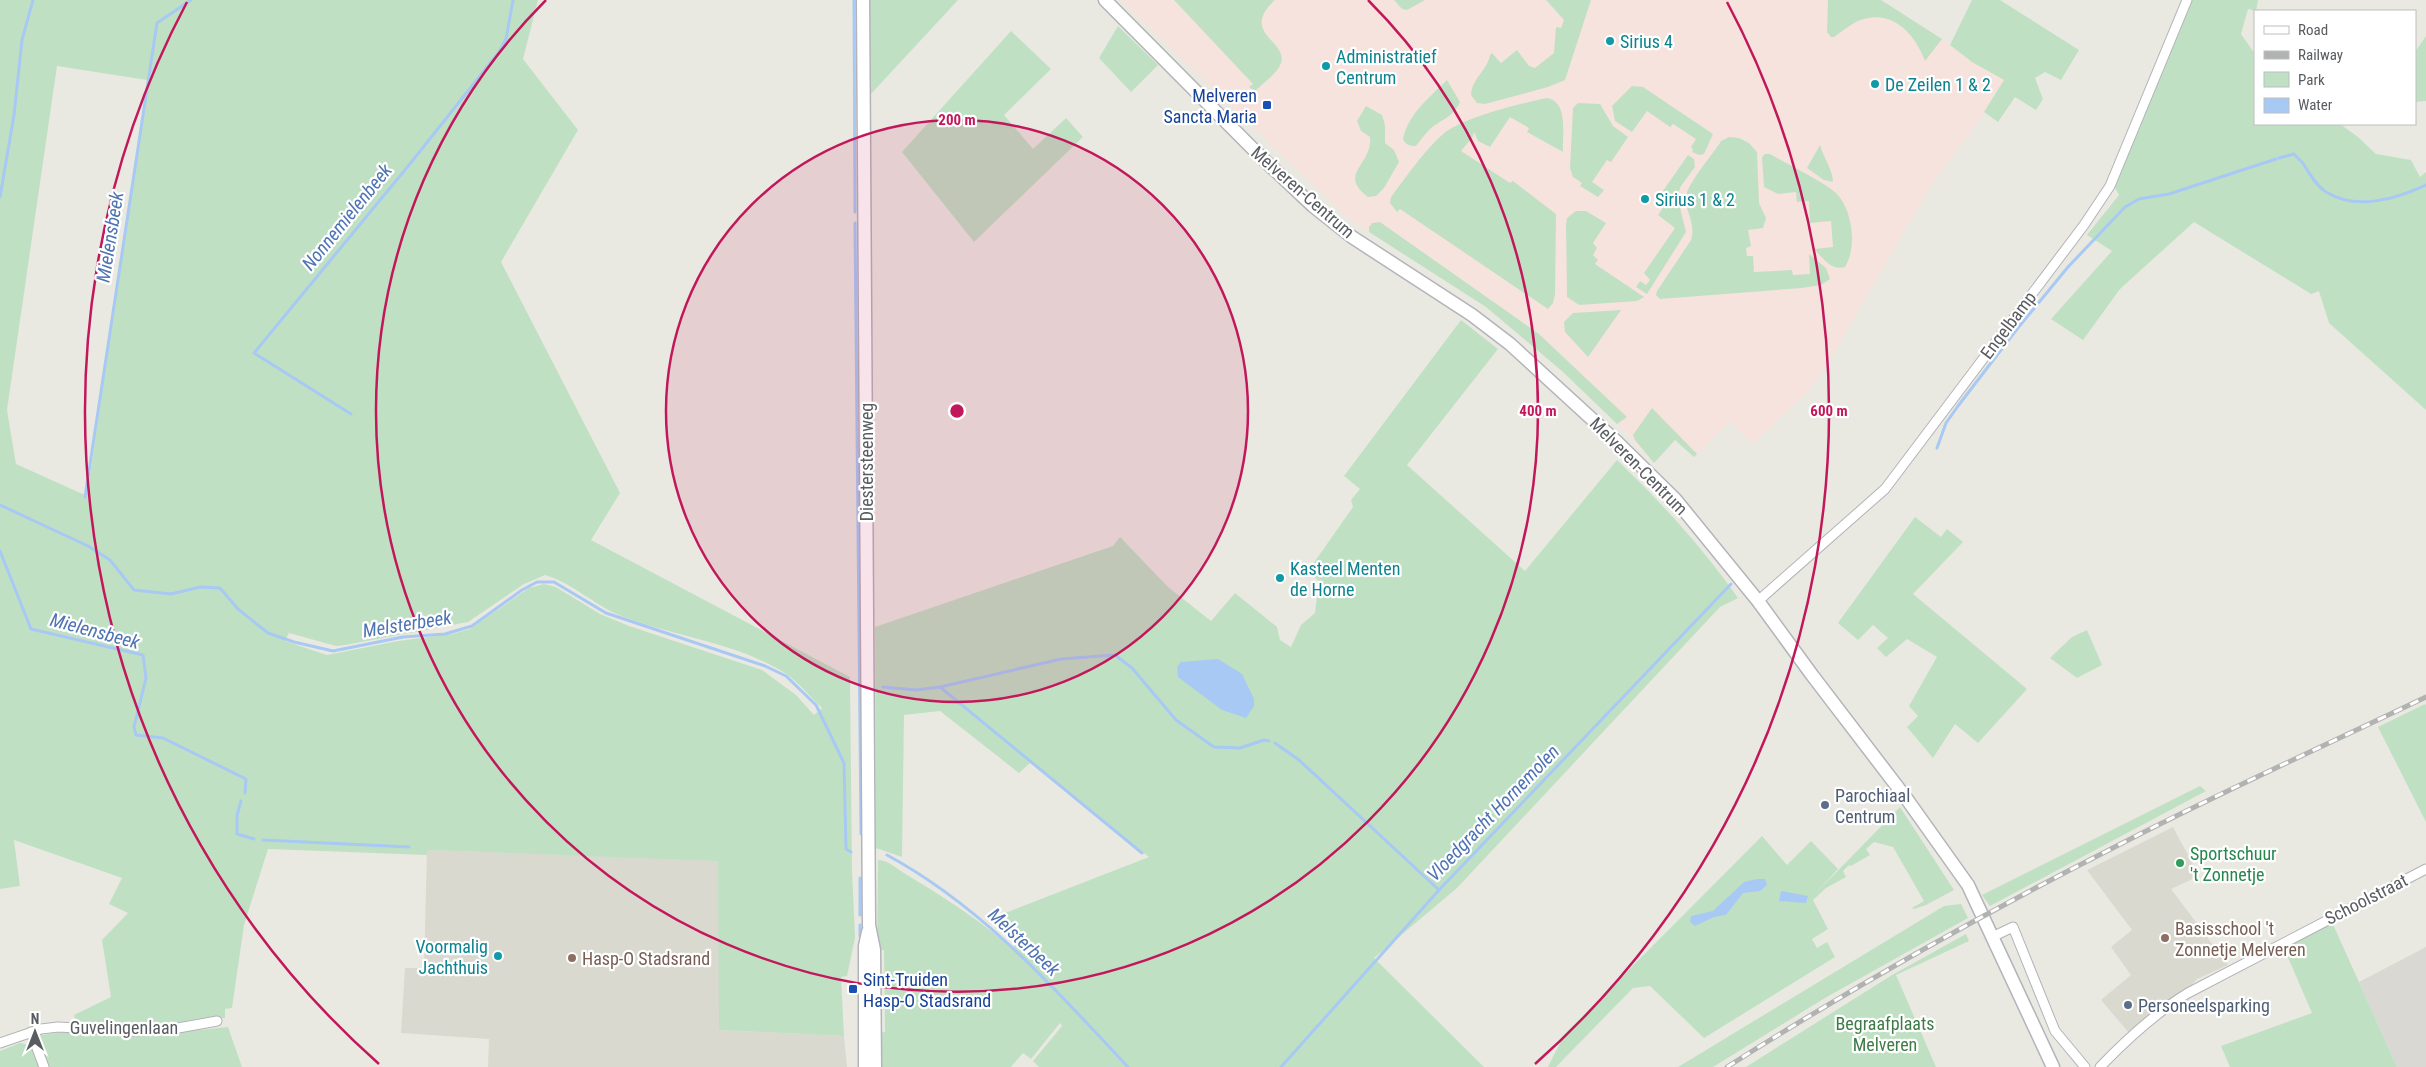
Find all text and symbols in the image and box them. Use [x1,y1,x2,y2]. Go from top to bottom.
legend [2254,10,2416,125]
text: Road [2298,21,2328,39]
place label: Sirius 4 [1620,31,1673,52]
marker: Sirius 4 [1604,35,1616,47]
place label: Administratief Centrum [1336,46,1437,88]
text: Railway [2298,46,2343,64]
marker: Administratief Centrum [1320,60,1332,72]
text: Park [2298,71,2325,89]
place label: De Zeilen 1 & 2 [1885,74,1991,95]
marker: De Zeilen 1 & 2 [1869,78,1881,90]
place label: Melveren Sancta Maria [1163,85,1257,127]
text: Water [2298,96,2333,114]
marker: Melveren Sancta Maria [1261,99,1273,111]
text: 200 m [938,111,976,129]
street label: Melveren-Centrum [1247,142,1359,242]
water label: Nonnemielenbeek [297,159,397,275]
water label: Mielensbeek [91,189,129,284]
place label: Sirius 1 & 2 [1655,189,1735,210]
marker: Sirius 1 & 2 [1639,193,1651,205]
street label: Engelbamp [1976,287,2040,363]
centre of rings [948,402,966,420]
text: 400 m [1519,402,1557,420]
text: 600 m [1810,402,1848,420]
street label: Diestersteenweg [856,403,877,521]
street label: Melveren-Centrum [1586,413,1692,519]
place label: Kasteel Menten de Horne [1290,558,1400,600]
marker: Kasteel Menten de Horne [1274,572,1286,584]
water label: Melsterbeek [361,606,454,642]
water label: Mielensbeek [48,608,143,654]
water label: Vloedgracht Hornemolen [1422,740,1564,886]
place label: Parochiaal Centrum [1835,785,1910,827]
marker: Parochiaal Centrum [1819,799,1831,811]
place label: Sportschuur 't Zonnetje [2190,843,2277,885]
marker: Sportschuur 't Zonnetje [2174,857,2186,869]
street label: Schoolstraat [2321,869,2411,929]
water label: Melsterbeek [983,903,1065,981]
place label: Basisschool 't Zonnetje Melveren [2175,918,2306,960]
marker: Basisschool 't Zonnetje Melveren [2159,932,2171,944]
place label: Voormalig Jachthuis [415,936,488,978]
place label: Hasp-O Stadsrand [582,948,710,969]
marker: Voormalig Jachthuis [492,950,504,962]
marker: Hasp-O Stadsrand [566,952,578,964]
place label: Sint-Truiden Hasp-O Stadsrand [863,969,991,1011]
marker: Sint-Truiden Hasp-O Stadsrand [847,983,859,995]
place label: Personeelsparking [2138,995,2270,1016]
marker: Personeelsparking [2122,999,2134,1011]
north arrow [10,1007,60,1057]
text: N [31,1011,39,1027]
park label: Begraafplaats Melveren [1836,1013,1935,1055]
street label: Guvelingenlaan [70,1017,178,1038]

